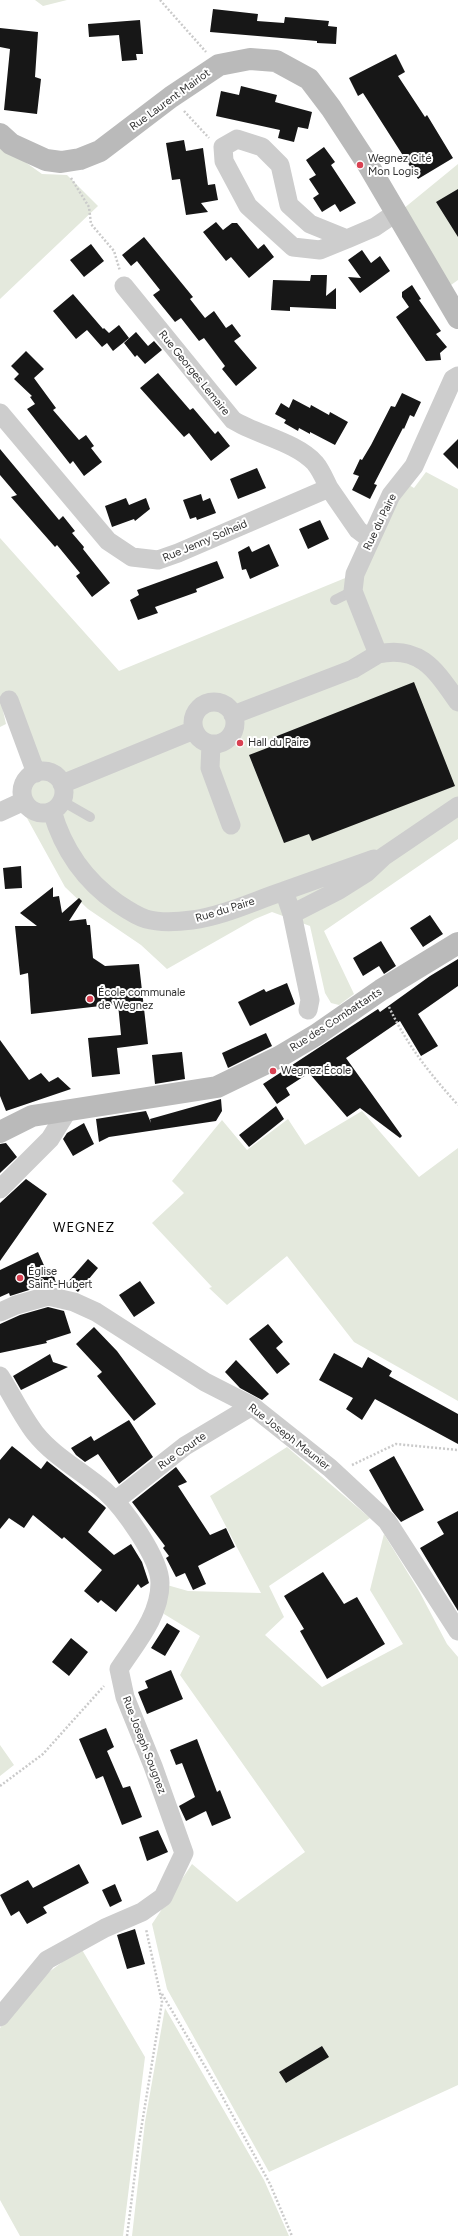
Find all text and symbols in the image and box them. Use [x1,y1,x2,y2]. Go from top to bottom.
street label: Rue Laurent Mairlot [127,66,213,134]
place label: Wegnez Cité Mon Logis [368,152,431,178]
marker: Wegnez Cité Mon Logis [355,160,365,170]
street label: Rue Georges Lemaire [156,328,232,418]
street label: Rue du Paire [361,492,399,552]
street label: Rue Jenny Solheid [161,517,249,565]
place label: Hall du Paire [248,736,309,750]
marker: Hall du Paire [235,738,245,748]
street label: Rue du Paire [194,895,256,925]
street label: Rue des Combattants [287,985,385,1055]
place label: École communale de Wegnez [98,986,185,1012]
marker: École communale de Wegnez [85,994,95,1004]
place label: Wegnez École [281,1064,351,1078]
marker: Wegnez École [268,1066,278,1076]
district label: WEGNEZ [53,1220,115,1236]
place label: Église Saint-Hubert [28,1265,93,1291]
marker: Église Saint-Hubert [15,1273,25,1283]
street label: Rue Joseph Meunier [245,1401,333,1473]
street label: Rue Courte [155,1430,209,1472]
street label: Rue Joseph Sougnez [119,1694,169,1796]

